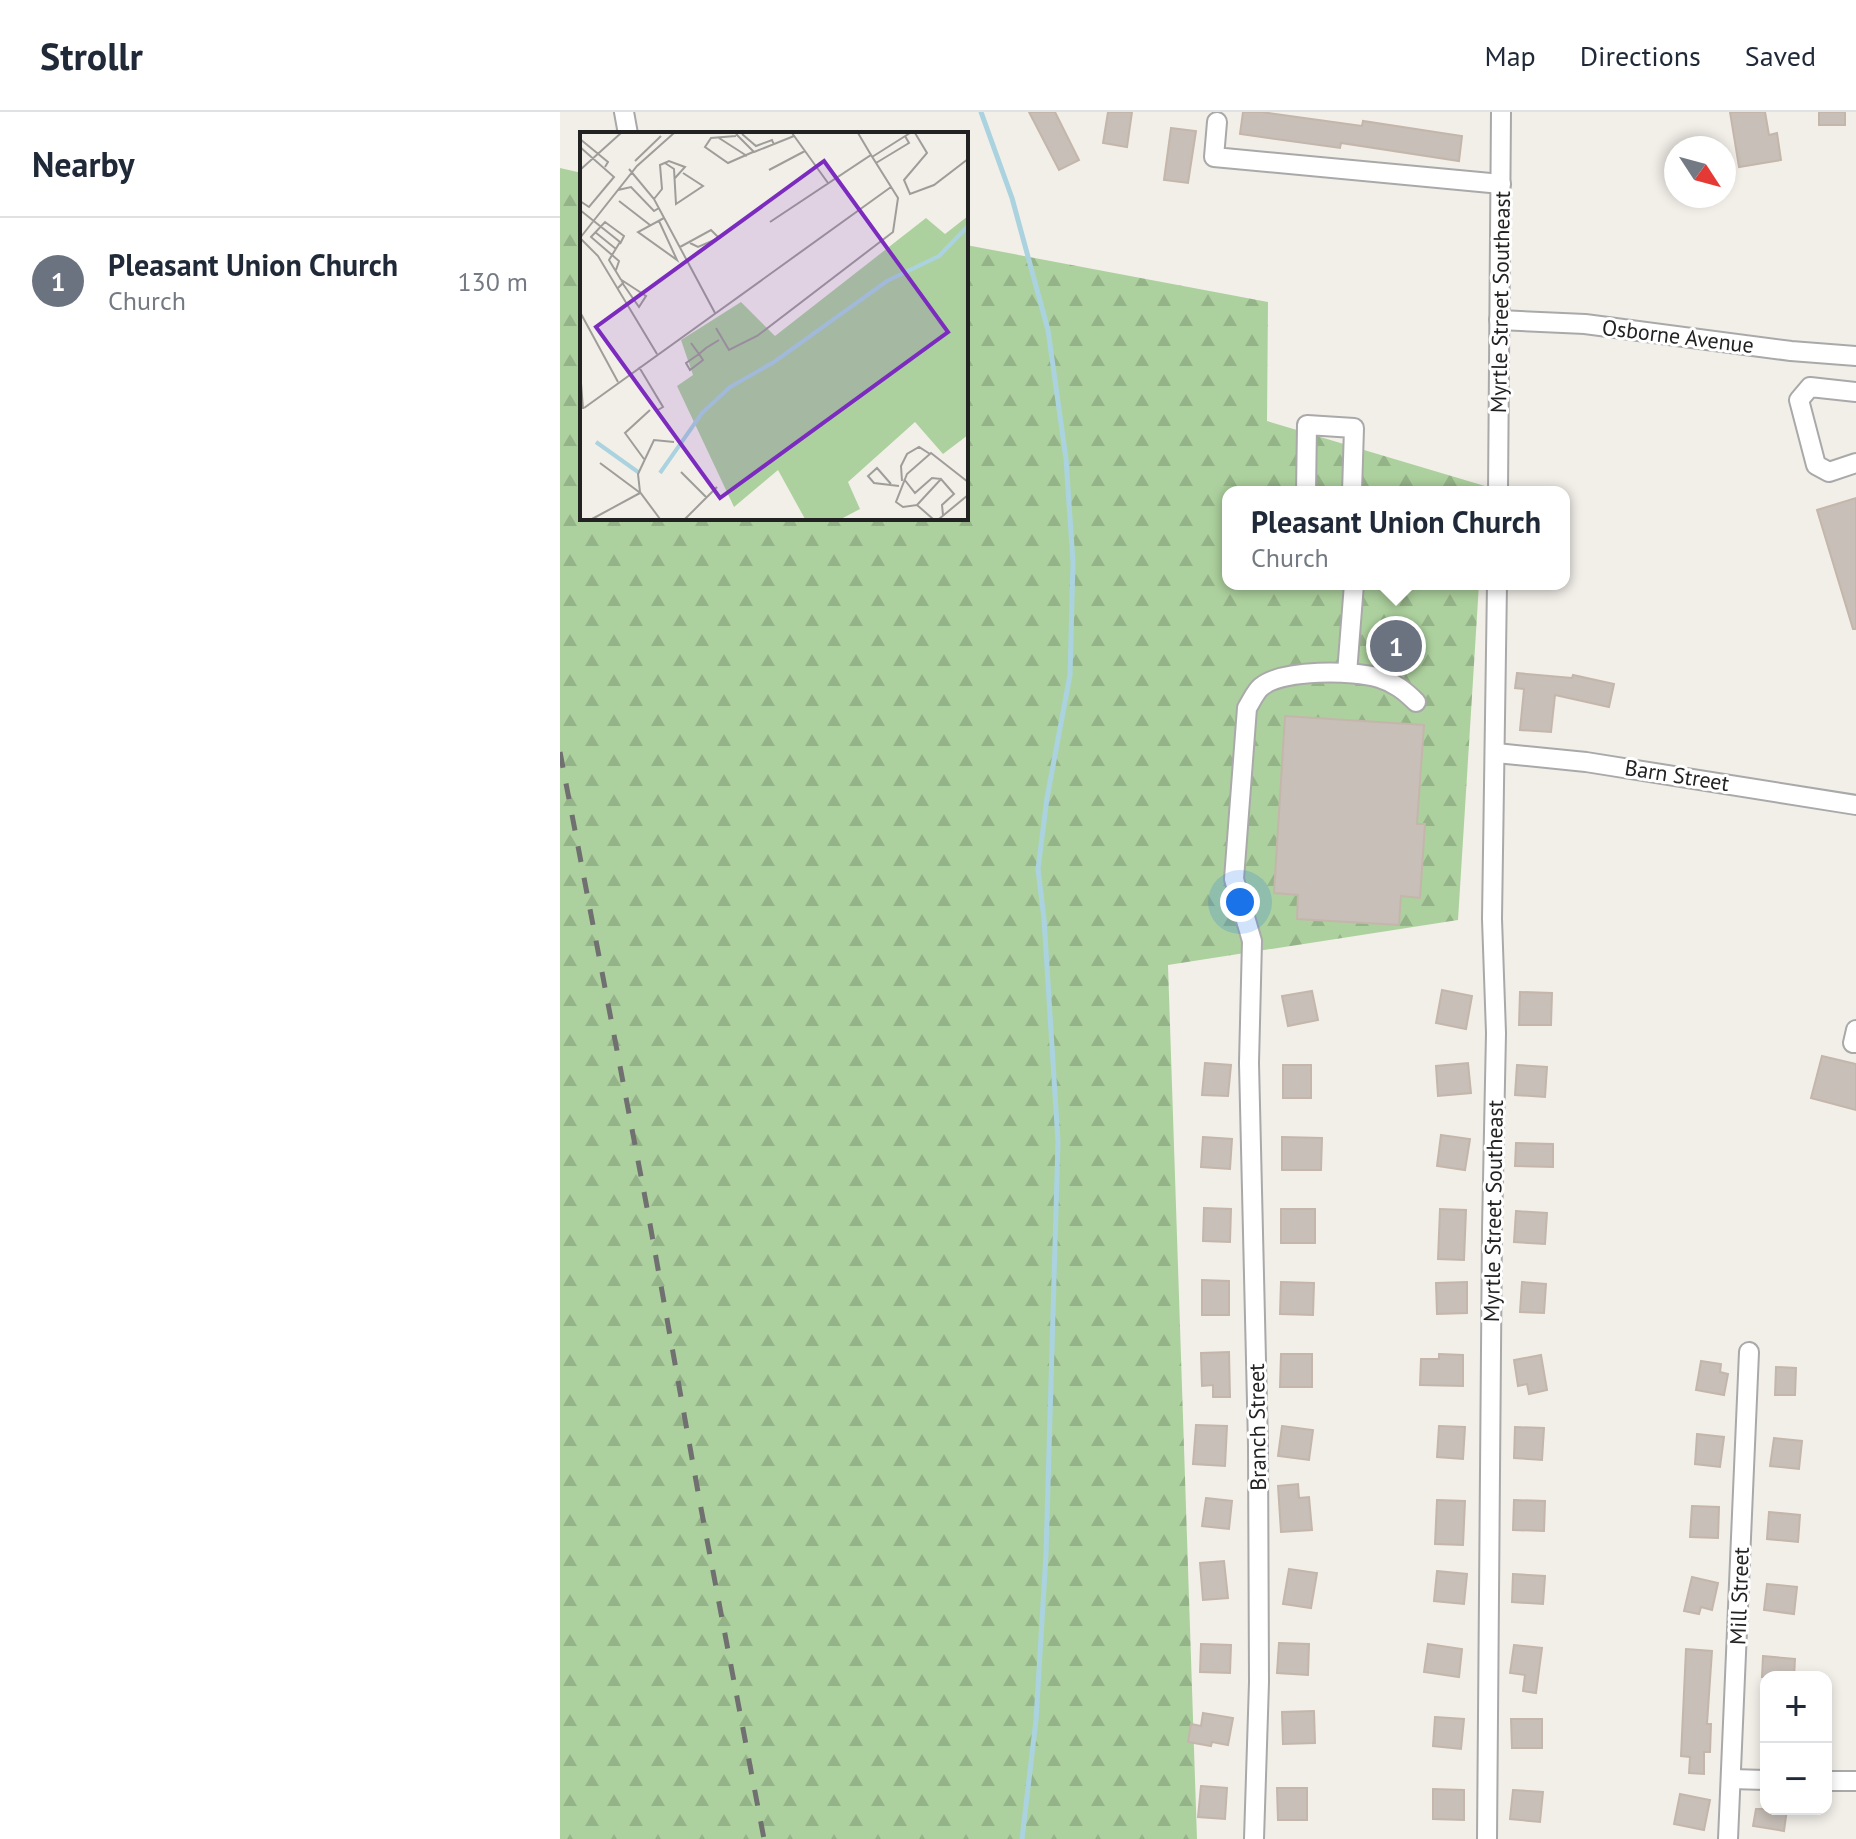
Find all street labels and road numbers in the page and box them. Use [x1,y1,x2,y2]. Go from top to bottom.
street label: Myrtle Street Southeast [1484,190,1516,413]
street label: Osborne Avenue [1601,313,1755,359]
street label: Barn Street [1623,753,1732,797]
street label: Myrtle Street Southeast [1477,1099,1509,1322]
street label: Branch Street [1242,1363,1272,1491]
street label: Mill Street [1723,1546,1755,1646]

